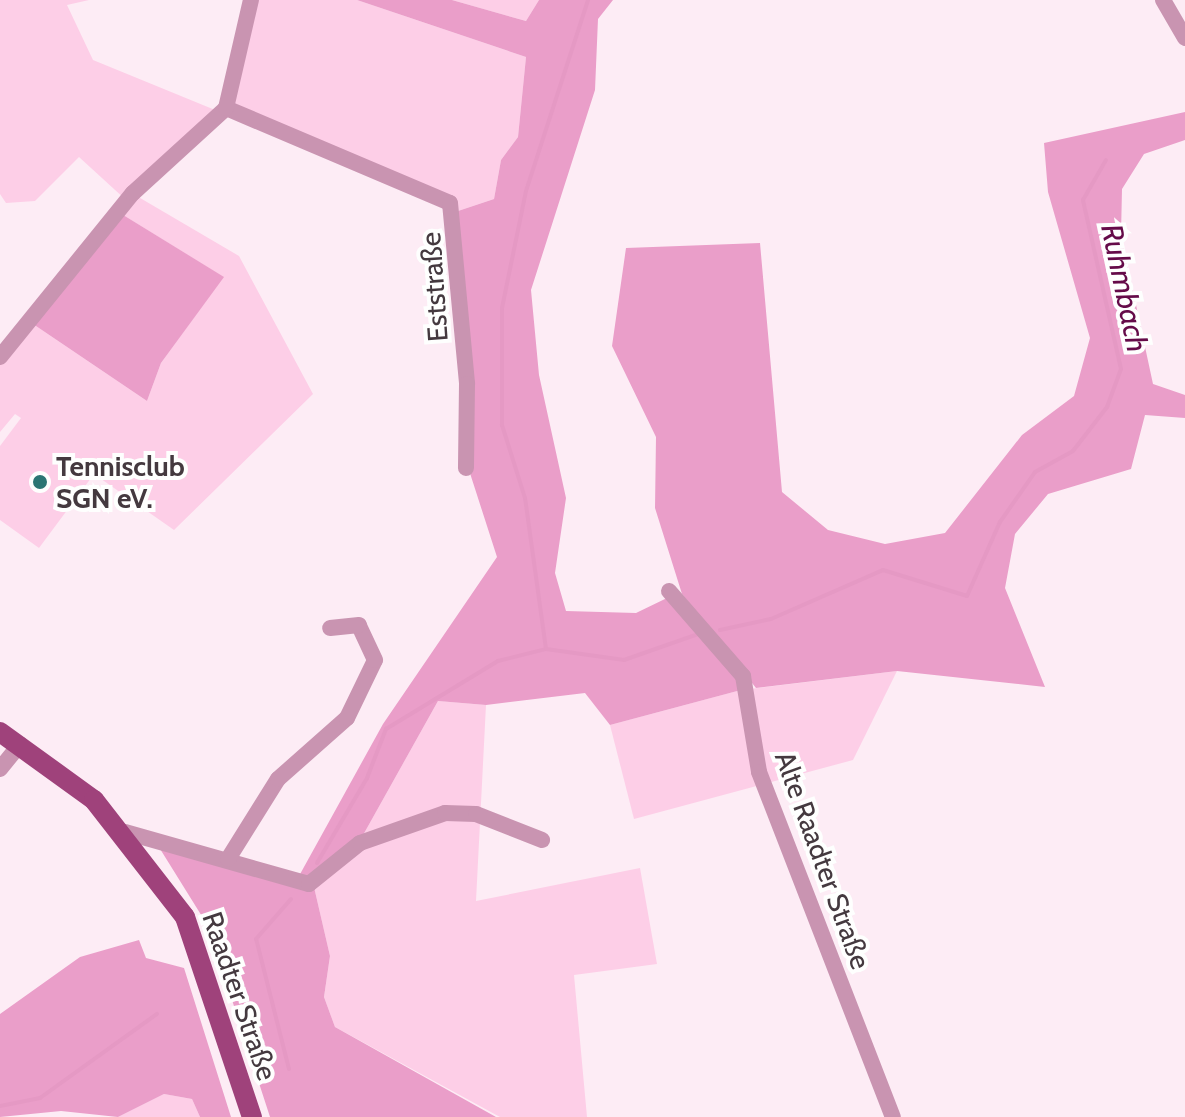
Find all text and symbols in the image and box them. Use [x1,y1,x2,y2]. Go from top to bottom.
water label: Ruhmbach [1093,221,1155,355]
street label: Eststraße [413,231,455,343]
place label: Tennisclub SGN eV. [56,449,185,515]
marker: Tennisclub SGN eV. [31,473,49,491]
street label: Alte Raadter Straße [768,747,878,973]
street label: Raadter Straße [196,907,284,1085]

